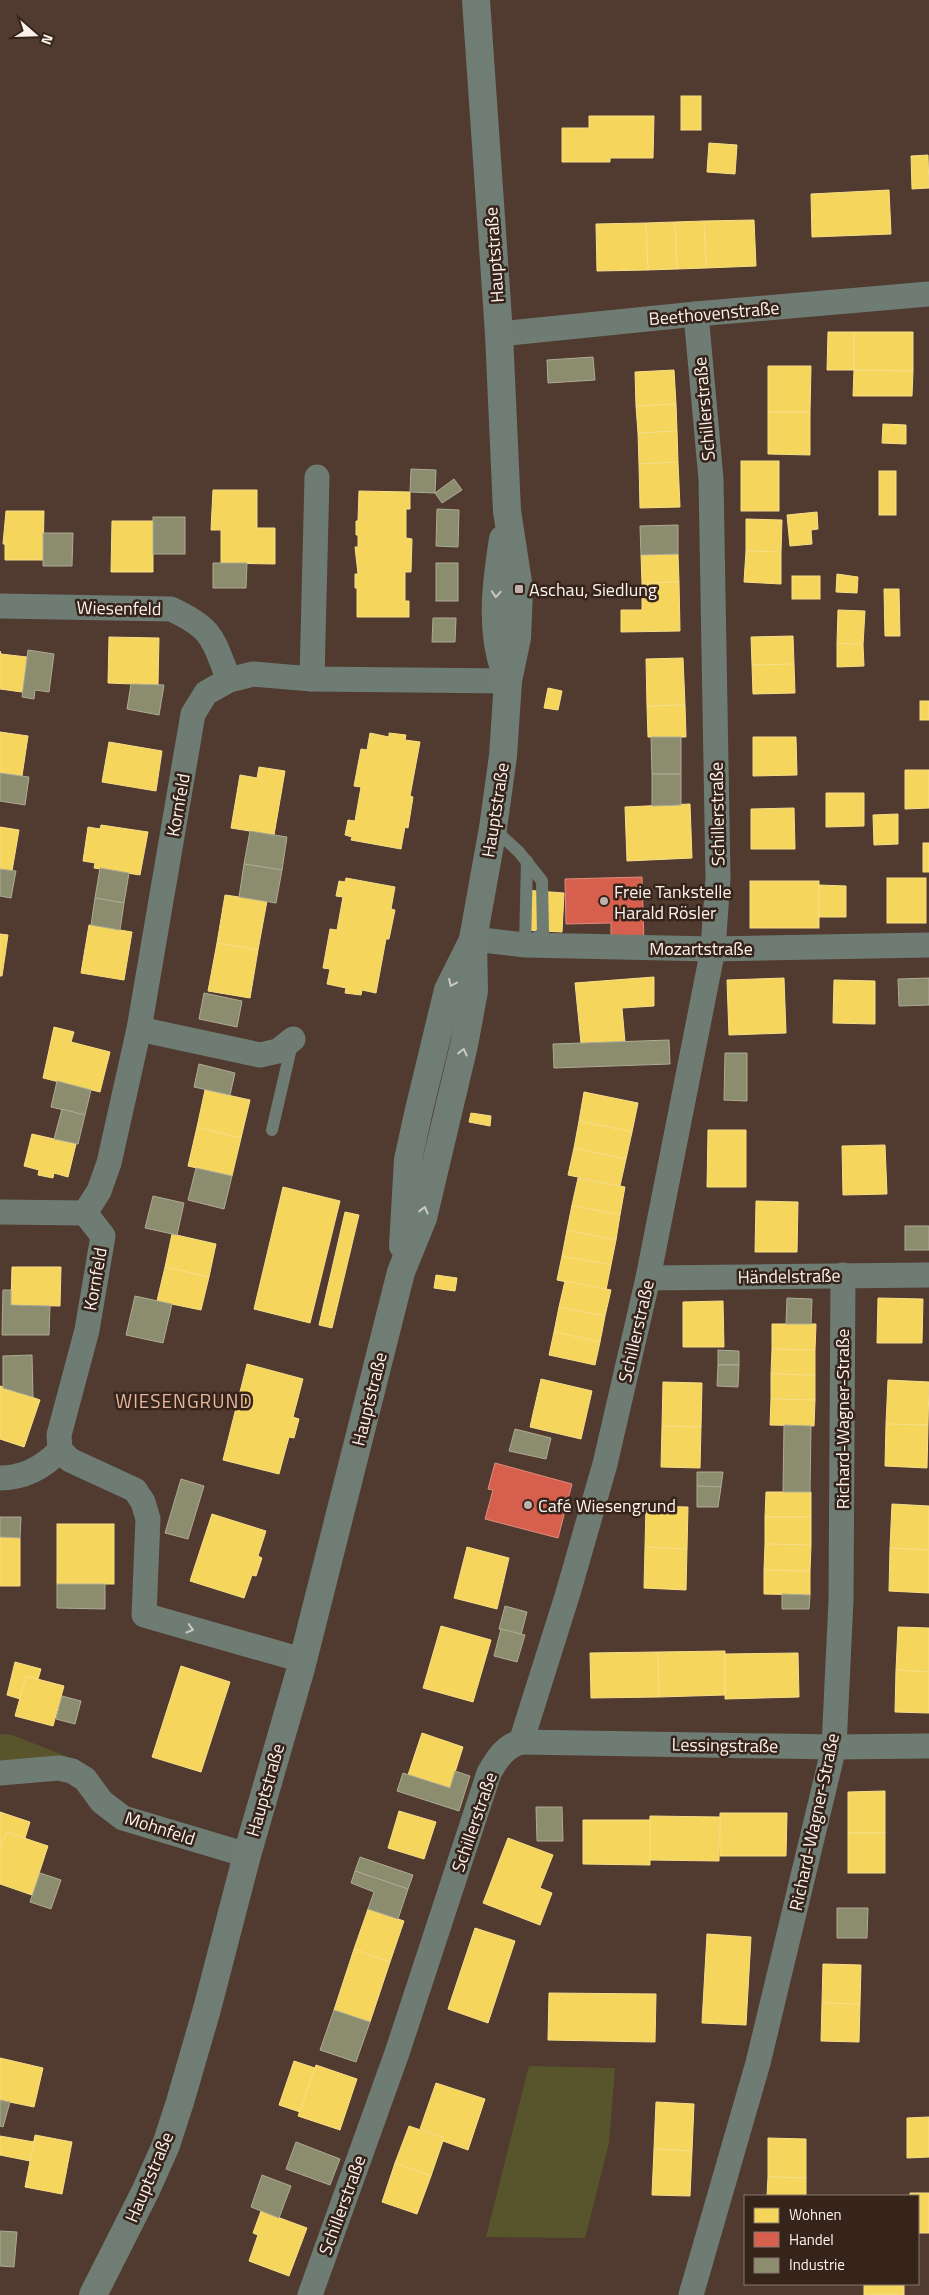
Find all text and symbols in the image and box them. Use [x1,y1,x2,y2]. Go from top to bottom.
north arrow [10,10,60,60]
text: N [36,31,59,48]
street label: Hauptstraße [477,206,511,304]
street label: Beethovenstraße [647,294,781,332]
street label: Schillerstraße [686,356,722,462]
place label: Aschau, Siedlung [529,576,657,603]
marker: Aschau, Siedlung [513,583,525,595]
one-way arrow [490,590,501,598]
street label: Wiesenfeld [76,594,162,622]
street label: Hauptstraße [474,761,516,859]
street label: Schillerstraße [703,762,731,866]
street label: Kornfeld [159,771,197,839]
place label: Freie Tankstelle Harald Rösler [614,878,732,926]
marker: Freie Tankstelle Harald Rösler [598,895,610,907]
street label: Mozartstraße [649,935,753,962]
one-way arrow [448,977,458,986]
one-way arrow [457,1049,467,1057]
one-way arrow [418,1206,429,1215]
street label: Kornfeld [76,1245,114,1313]
street label: Händelstraße [737,1262,841,1290]
street label: Schillerstraße [611,1277,661,1385]
street label: Richard-Wagner-Straße [829,1329,856,1509]
street label: Hauptstraße [344,1349,394,1449]
district label: WIESENGRUND [115,1386,253,1415]
place label: Café Wiesengrund [538,1492,676,1519]
marker: Café Wiesengrund [522,1499,534,1511]
one-way arrow [186,1624,194,1634]
street label: Lessingstraße [671,1731,779,1759]
street label: Richard-Wagner-Straße [782,1731,846,1913]
street label: Hauptstraße [239,1740,291,1840]
street label: Schillerstraße [444,1768,504,1876]
street label: Mohnfeld [121,1804,199,1852]
street label: Hauptstraße [118,2128,180,2226]
street label: Schillerstraße [311,2151,373,2259]
legend [744,2195,919,2285]
text: Wohnen [789,2203,842,2226]
text: Handel [789,2228,834,2251]
text: Industrie [789,2253,845,2276]

